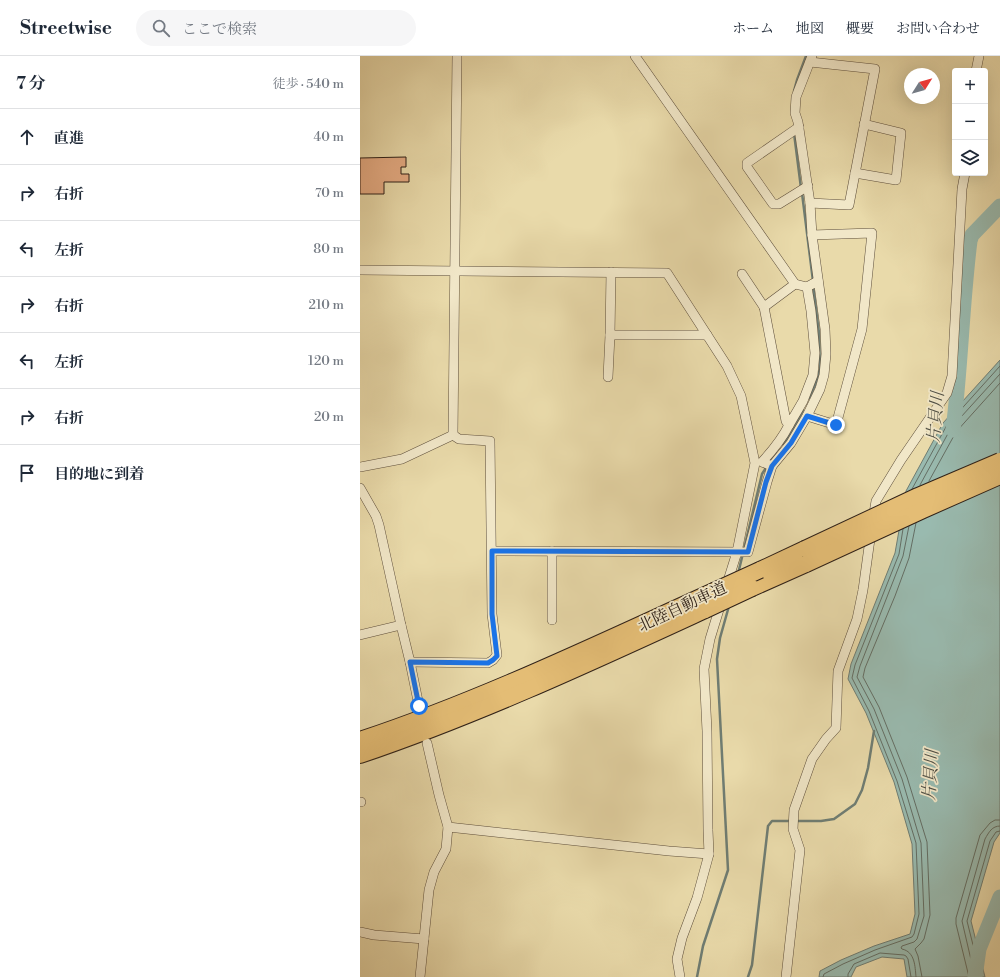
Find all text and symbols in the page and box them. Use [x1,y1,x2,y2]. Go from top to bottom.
search box [136,10,416,46]
text: Streetwise [20,16,112,40]
icon: search [150,17,172,39]
text: ここで検索 [182,20,257,39]
text: ホーム [732,20,774,38]
text: 地図 [796,20,824,38]
text: 概要 [846,20,874,38]
text: お問い合わせ [896,20,980,38]
north arrow [904,68,940,104]
map controls [952,68,988,176]
button: + [952,68,988,104]
text: 7 分 [16,73,46,95]
text: 徒歩 · 540 m [273,76,344,92]
button: − [952,104,988,140]
icon: ahead [16,126,38,148]
text: 直進 [54,129,84,148]
text: 40 m [314,129,344,145]
button: layers [952,140,988,176]
icon: right [16,182,38,204]
text: 右折 [54,185,84,204]
text: 70 m [315,185,344,201]
icon: left [16,238,38,260]
text: 左折 [54,241,84,260]
text: 80 m [313,241,344,257]
icon: right [16,294,38,316]
text: 右折 [54,297,84,316]
text: 210 m [309,297,344,313]
icon: left [16,350,38,372]
text: 左折 [54,353,84,372]
text: 120 m [308,353,344,369]
water label: 片貝川 [923,389,949,443]
icon: right [16,406,38,428]
text: 右折 [54,409,84,428]
text: 20 m [314,409,344,425]
route end [827,416,845,434]
icon: arrive [16,462,38,484]
text: 目的地に到着 [54,465,144,484]
street label: 北陸自動車道 [635,578,730,636]
route start [410,697,428,715]
water label: 片貝川 [918,747,944,801]

